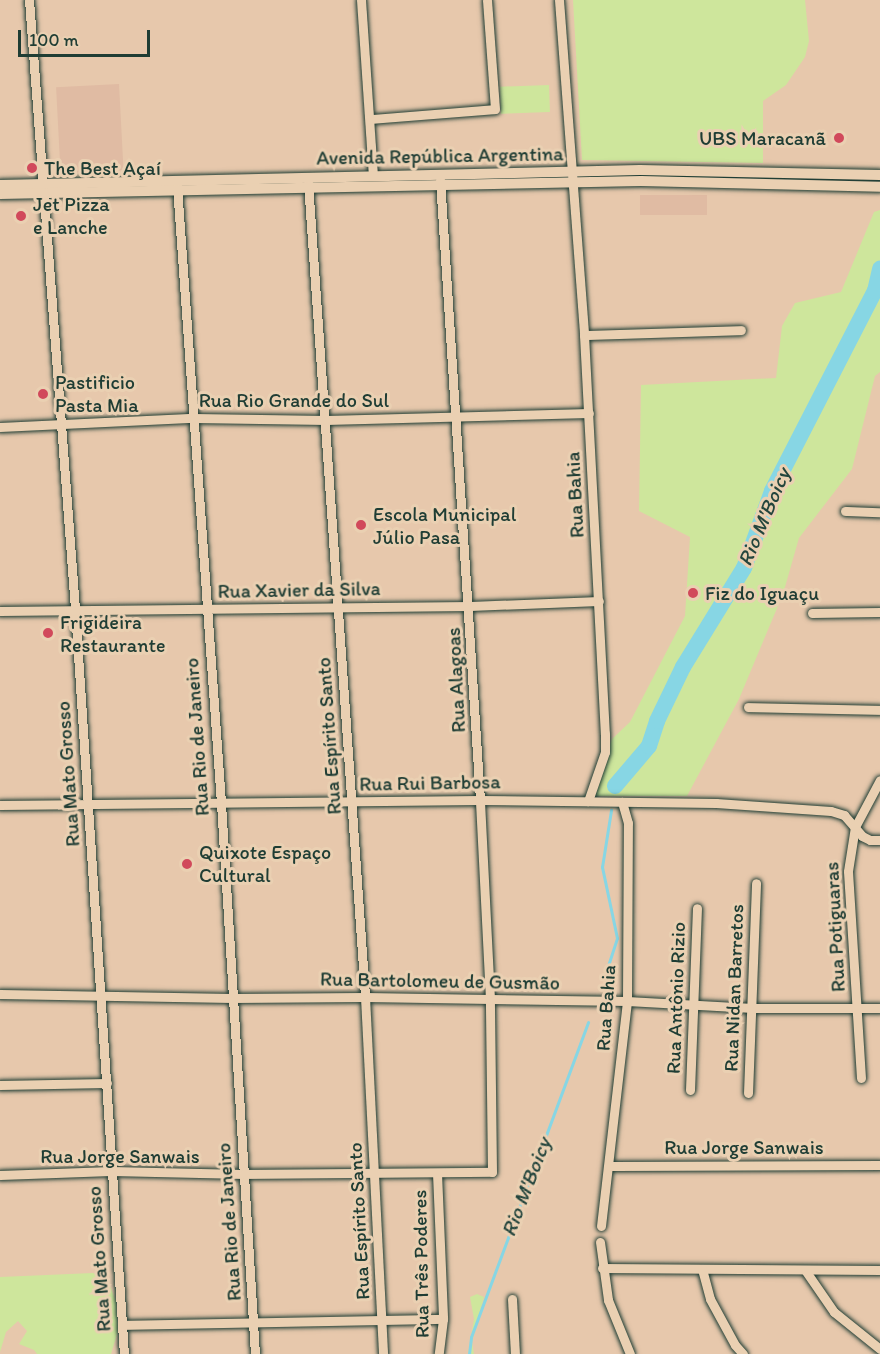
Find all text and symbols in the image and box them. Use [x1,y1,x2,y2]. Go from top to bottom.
scale bar [21,18,153,56]
text: 100 m [29,29,79,51]
place label: UBS Maracanã [699,126,826,150]
marker: UBS Maracanã [830,129,848,147]
street label: Avenida República Argentina [316,142,564,170]
place label: The Best Açaí [44,156,161,180]
marker: The Best Açaí [25,161,39,175]
place label: Jet Pizza e Lanche [33,192,109,239]
marker: Jet Pizza e Lanche [14,209,28,223]
place label: Pastificio Pasta Mia [55,371,138,418]
marker: Pastificio Pasta Mia [36,387,50,401]
street label: Rua Rio Grande do Sul [199,388,389,412]
street label: Rua Bahia [561,451,589,539]
water label: Rio M'Boicy [732,465,796,569]
place label: Escola Municipal Júlio Pasa [373,502,516,549]
marker: Escola Municipal Júlio Pasa [354,518,368,532]
street label: Rua Xavier da Silva [217,577,381,603]
place label: Fiz do Iguaçu [705,581,819,605]
marker: Fiz do Iguaçu [686,586,700,600]
place label: Frigideira Restaurante [60,610,165,657]
marker: Frigideira Restaurante [41,626,55,640]
street label: Rua Alagoas [441,626,471,734]
street label: Rua Espírito Santo [312,656,346,816]
street label: Rua Rio de Janeiro [180,657,214,817]
street label: Rua Mato Grosso [51,700,85,848]
street label: Rua Rui Barbosa [359,770,501,796]
place label: Quixote Espaço Cultural [199,840,331,887]
marker: Quixote Espaço Cultural [180,857,194,871]
street label: Rua Potiguaras [820,862,850,992]
street label: Rua Nidan Barretos [719,904,749,1072]
street label: Rua Antônio Rizio [661,922,691,1074]
street label: Rua Bahia [591,964,621,1052]
street label: Rua Bartolomeu de Gusmão [320,967,560,995]
water label: Rio M'Boicy [496,1134,556,1240]
street label: Rua Jorge Sanwais [664,1135,824,1159]
street label: Rua Espírito Santo [343,1141,375,1301]
street label: Rua Rio de Janeiro [212,1142,246,1302]
street label: Rua Jorge Sanwais [40,1144,200,1168]
street label: Rua Mato Grosso [82,1185,116,1333]
street label: Rua Três Poderes [408,1191,434,1337]

